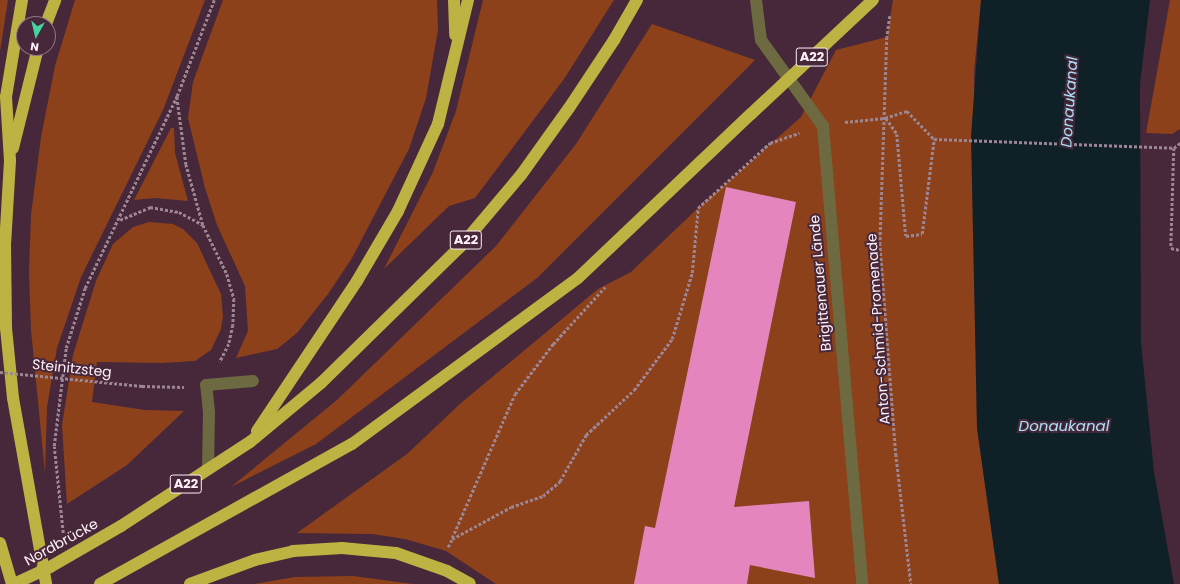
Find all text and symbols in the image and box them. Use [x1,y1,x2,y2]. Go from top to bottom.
north arrow [16,16,56,56]
text: N [29,38,40,55]
road number: A22 [795,46,829,68]
water label: Donaukanal [1057,56,1081,148]
street label: Brigittenauer Lände [806,214,834,352]
road number: A22 [449,229,483,251]
street label: Anton-Schmid-Promenade [863,233,893,425]
street label: Steinitzsteg [31,355,113,381]
water label: Donaukanal [1019,417,1109,435]
road number: A22 [169,473,203,495]
street label: Nordbrücke [21,515,101,569]

